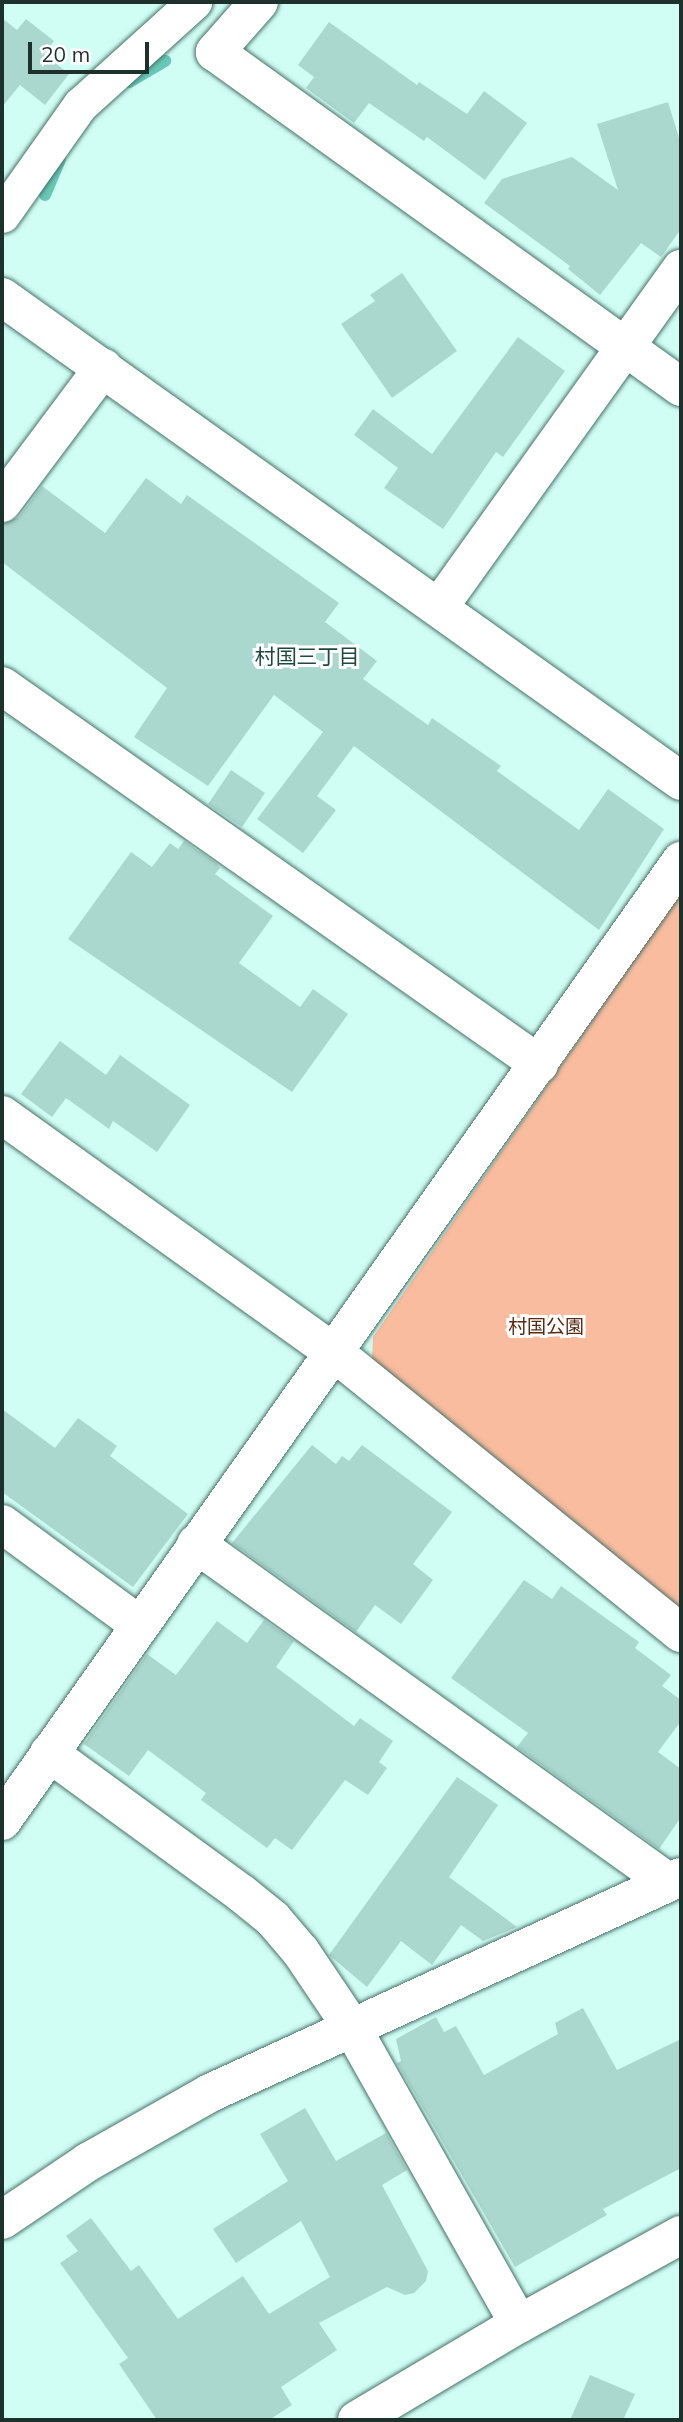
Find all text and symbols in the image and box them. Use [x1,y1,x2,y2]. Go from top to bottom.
scale bar [32,28,152,72]
text: 20 m [41,41,90,67]
district label: 村国三丁目 [255,643,359,669]
park label: 村国公園 [508,1316,584,1338]

